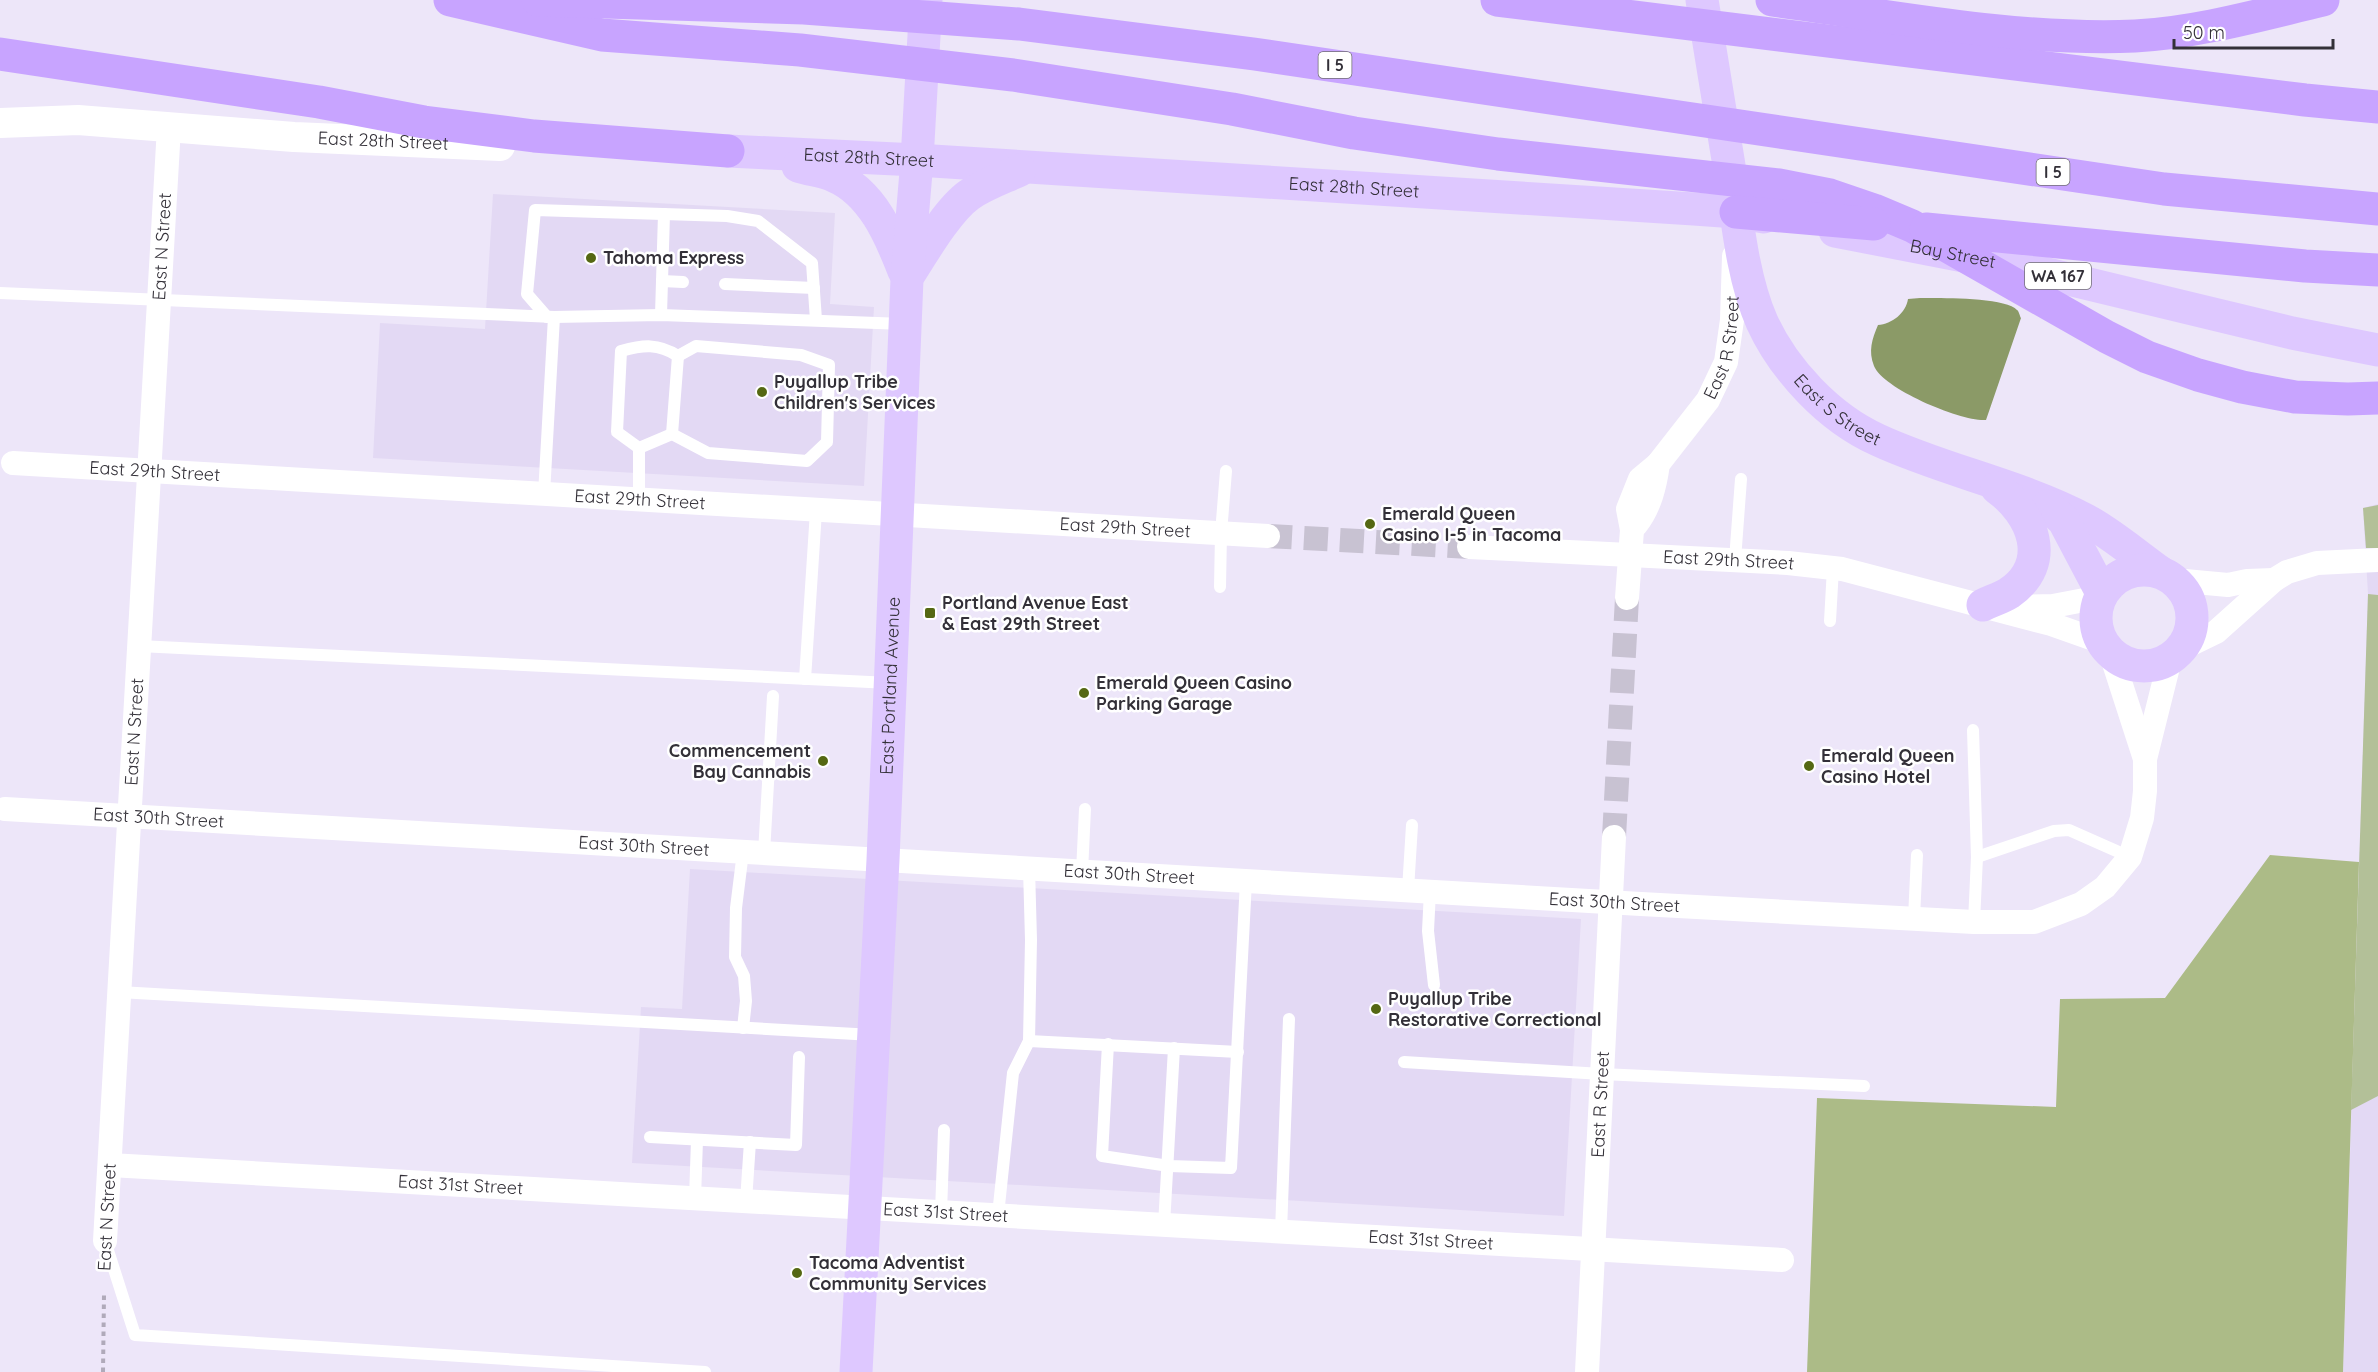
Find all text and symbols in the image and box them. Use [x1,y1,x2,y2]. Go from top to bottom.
scale bar [2174,12,2333,50]
text: 50 m [2183,21,2225,44]
road number: I 5 [1318,52,1352,78]
street label: East 28th Street [317,126,449,155]
street label: East 28th Street [803,143,935,172]
road number: I 5 [2036,159,2070,185]
street label: East 28th Street [1288,171,1420,203]
street label: East N Street [147,192,176,301]
street label: Bay Street [1908,234,1998,273]
place label: Tahoma Express [603,246,745,269]
marker: Tahoma Express [584,251,598,265]
road number: WA 167 [2025,263,2091,289]
street label: East R Street [1698,295,1744,403]
street label: East S Street [1789,369,1885,451]
place label: Puyallup Tribe Children's Services [774,370,936,414]
marker: Puyallup Tribe Children's Services [755,385,769,399]
street label: East 29th Street [89,455,221,486]
street label: East 29th Street [574,484,706,514]
place label: Emerald Queen Casino I-5 in Tacoma [1382,502,1561,546]
street label: East 29th Street [1059,512,1191,542]
marker: Emerald Queen Casino I-5 in Tacoma [1363,517,1377,531]
street label: East 29th Street [1663,545,1795,575]
place label: Portland Avenue East & East 29th Street [942,591,1129,635]
street label: East Portland Avenue [875,596,905,775]
marker: Portland Avenue East & East 29th Street [923,606,937,620]
place label: Emerald Queen Casino Parking Garage [1096,671,1292,715]
street label: East N Street [119,677,148,786]
marker: Emerald Queen Casino Parking Garage [1077,686,1091,700]
place label: Commencement Bay Cannabis [669,739,811,783]
place label: Emerald Queen Casino Hotel [1821,744,1955,788]
marker: Commencement Bay Cannabis [816,754,830,768]
marker: Emerald Queen Casino Hotel [1802,759,1816,773]
street label: East 30th Street [93,802,225,833]
street label: East 30th Street [578,830,710,861]
street label: East 30th Street [1063,858,1195,889]
street label: East 30th Street [1548,887,1680,917]
place label: Puyallup Tribe Restorative Correctional [1388,987,1602,1031]
marker: Puyallup Tribe Restorative Correctional [1369,1002,1383,1016]
street label: East R Street [1586,1050,1614,1158]
street label: East N Street [92,1163,121,1271]
street label: East 31st Street [397,1169,524,1199]
street label: East 31st Street [882,1197,1009,1227]
street label: East 31st Street [1368,1225,1494,1255]
place label: Tacoma Adventist Community Services [809,1251,987,1295]
marker: Tacoma Adventist Community Services [790,1266,804,1280]

